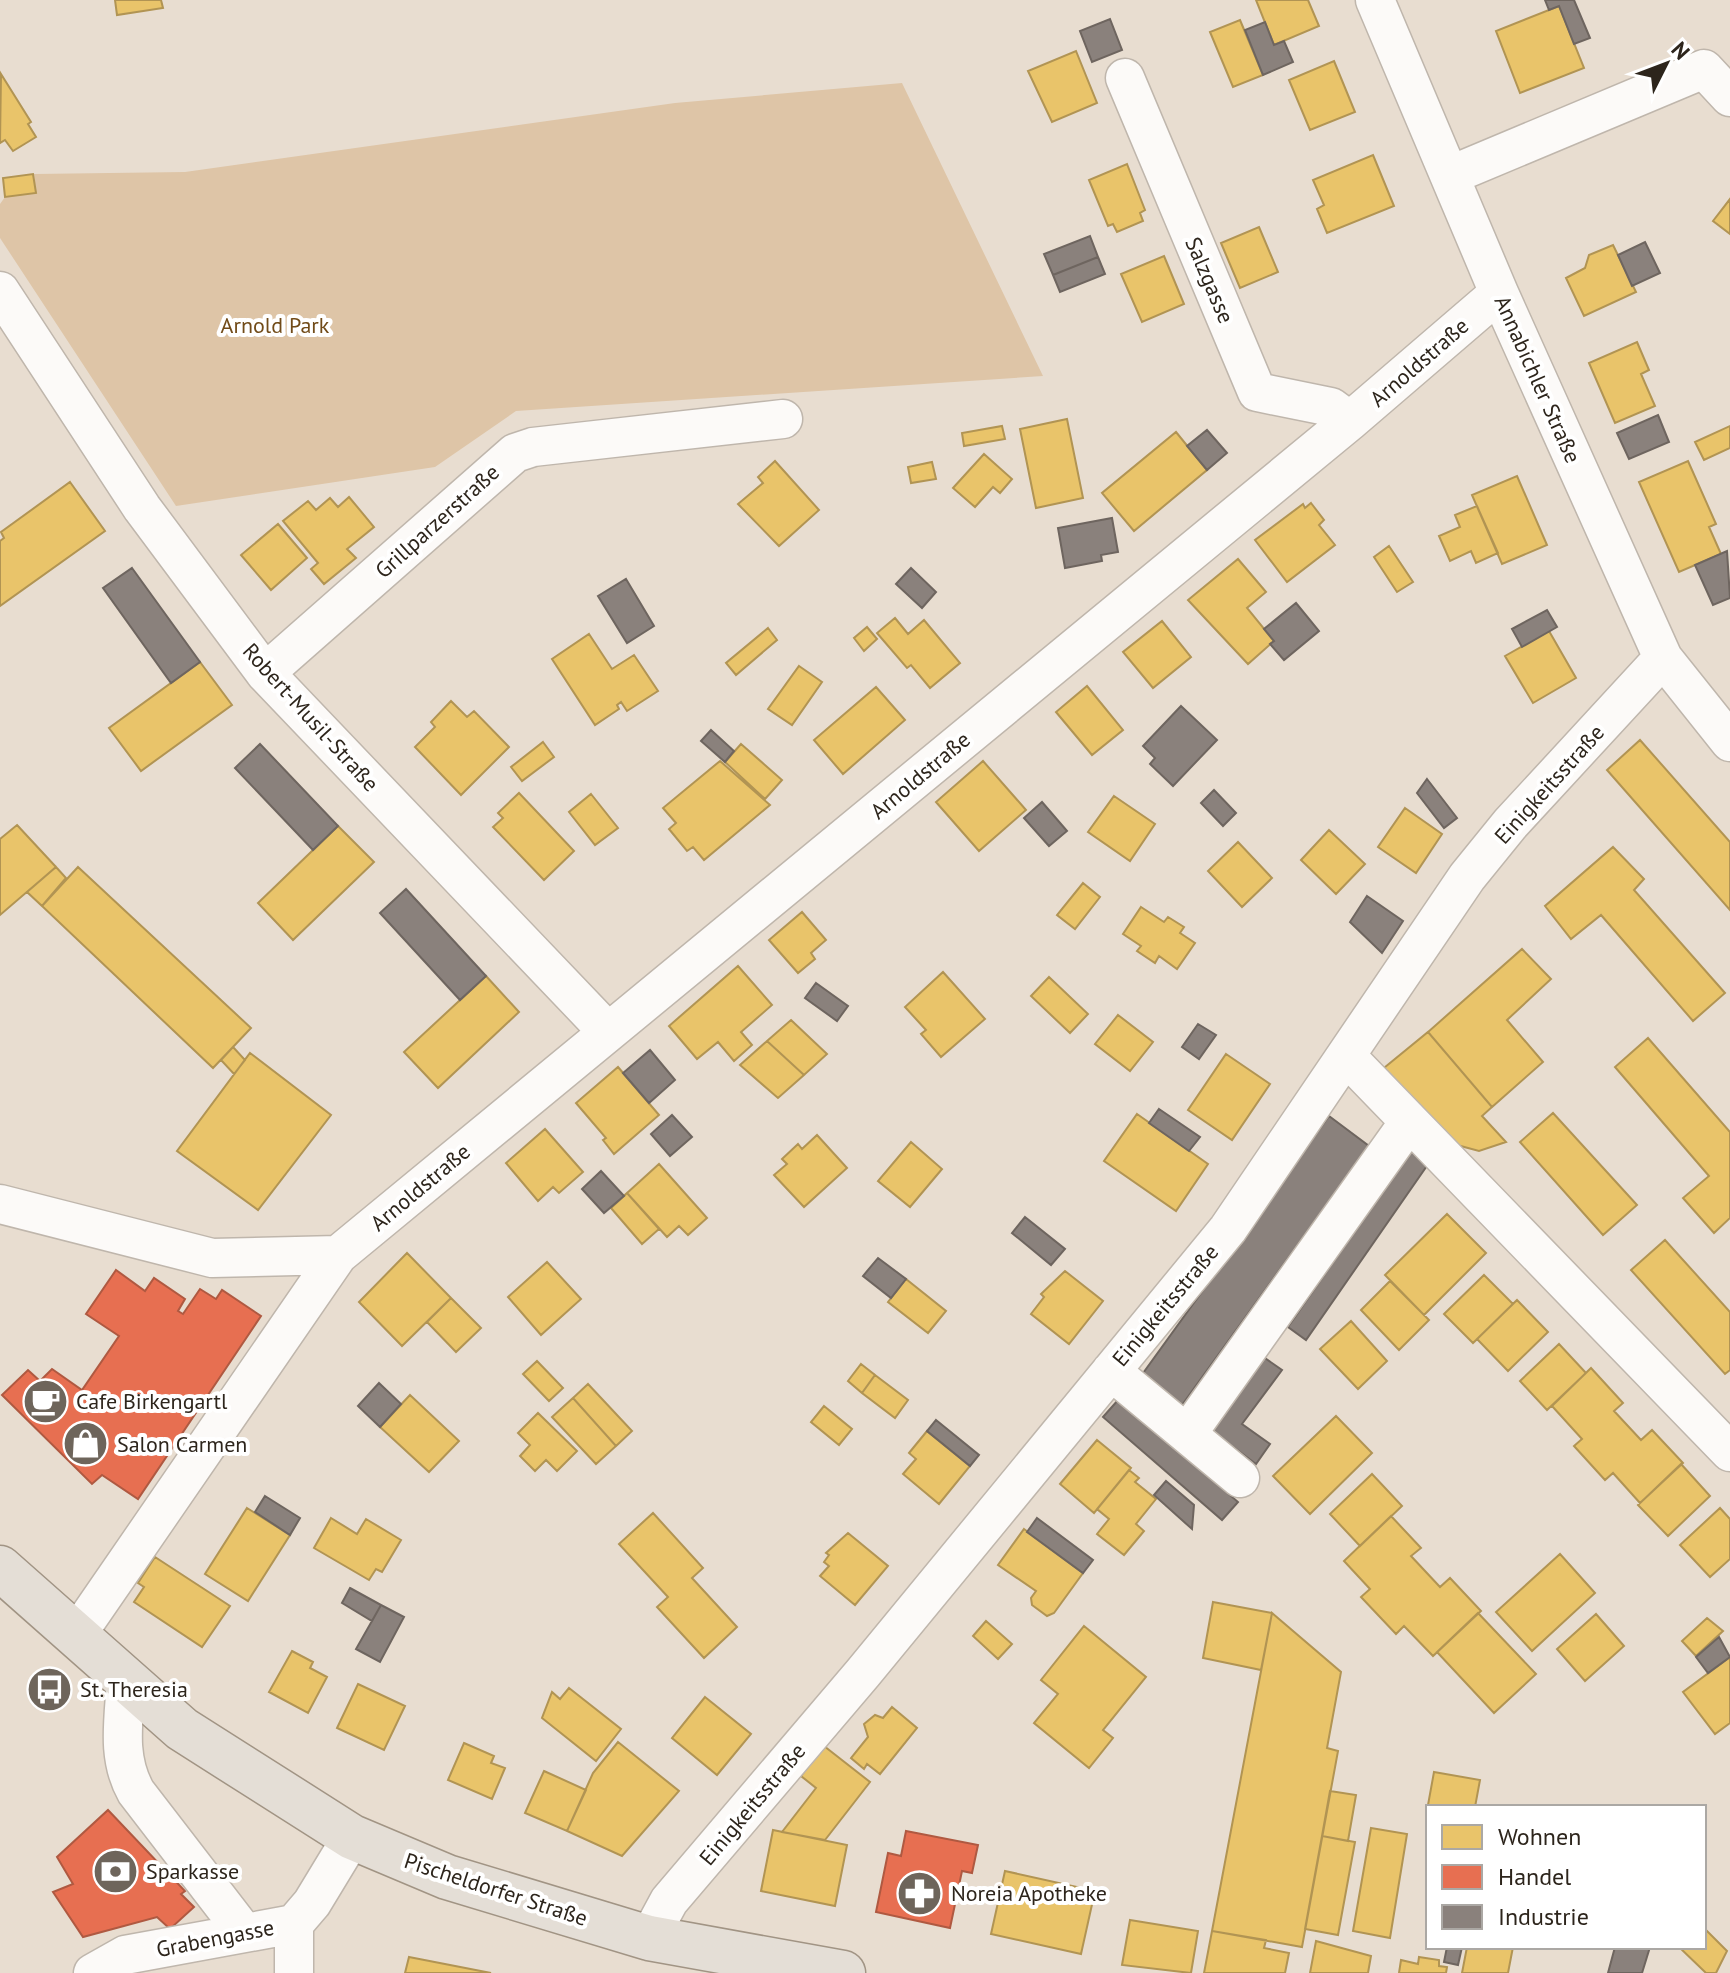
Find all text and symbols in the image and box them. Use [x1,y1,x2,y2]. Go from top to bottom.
north arrow [1626,24,1706,104]
text: N [1666,36,1696,65]
street label: Salzgasse [1179,233,1241,327]
street label: Annabichler Straße [1489,291,1587,467]
park label: Arnold Park [221,311,330,339]
street label: Arnoldstraße [1364,311,1474,413]
street label: Grillparzerstraße [369,458,505,584]
street label: Robert-Musil-Straße [237,637,385,797]
street label: Einigkeitsstraße [1488,719,1610,849]
street label: Arnoldstraße [864,725,976,825]
street label: Arnoldstraße [364,1137,476,1237]
street label: Einigkeitsstraße [1106,1238,1224,1372]
cafe icon: Cafe Birkengartl [21,1377,69,1425]
place label: Cafe Birkengartl [76,1387,228,1415]
shop icon: Salon Carmen [62,1420,110,1468]
place label: Salon Carmen [117,1430,247,1458]
bus stop icon: St. Theresia [25,1665,73,1713]
place label: St. Theresia [80,1675,188,1703]
street label: Einigkeitsstraße [693,1737,811,1871]
legend [1426,1805,1706,1949]
text: Wohnen [1498,1821,1581,1852]
street label: Pischeldorfer Straße [401,1846,591,1932]
bank icon: Sparkasse [91,1847,139,1895]
place label: Sparkasse [146,1857,239,1885]
text: Handel [1498,1861,1571,1892]
pharmacy icon: Noreia Apotheke [896,1869,944,1917]
place label: Noreia Apotheke [951,1879,1107,1907]
text: Industrie [1498,1901,1589,1932]
street label: Grabengasse [154,1913,276,1963]

